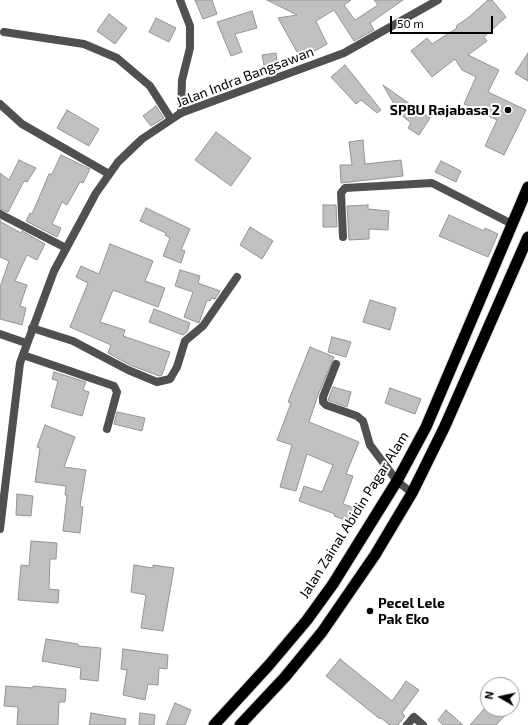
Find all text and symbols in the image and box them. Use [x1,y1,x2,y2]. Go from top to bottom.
scale bar [392,8,495,34]
text: 50 m [397,16,424,30]
street label: Jalan Indra Bangsawan [174,43,316,111]
place label: SPBU Rajabasa 2 [390,102,500,118]
marker: SPBU Rajabasa 2 [503,105,513,115]
street label: Jalan Zainal Abidin Pagar Alam [296,428,412,602]
place label: Pecel Lele Pak Eko [378,595,445,628]
marker: Pecel Lele Pak Eko [365,606,375,616]
north arrow [480,677,520,717]
text: N [482,690,496,700]

